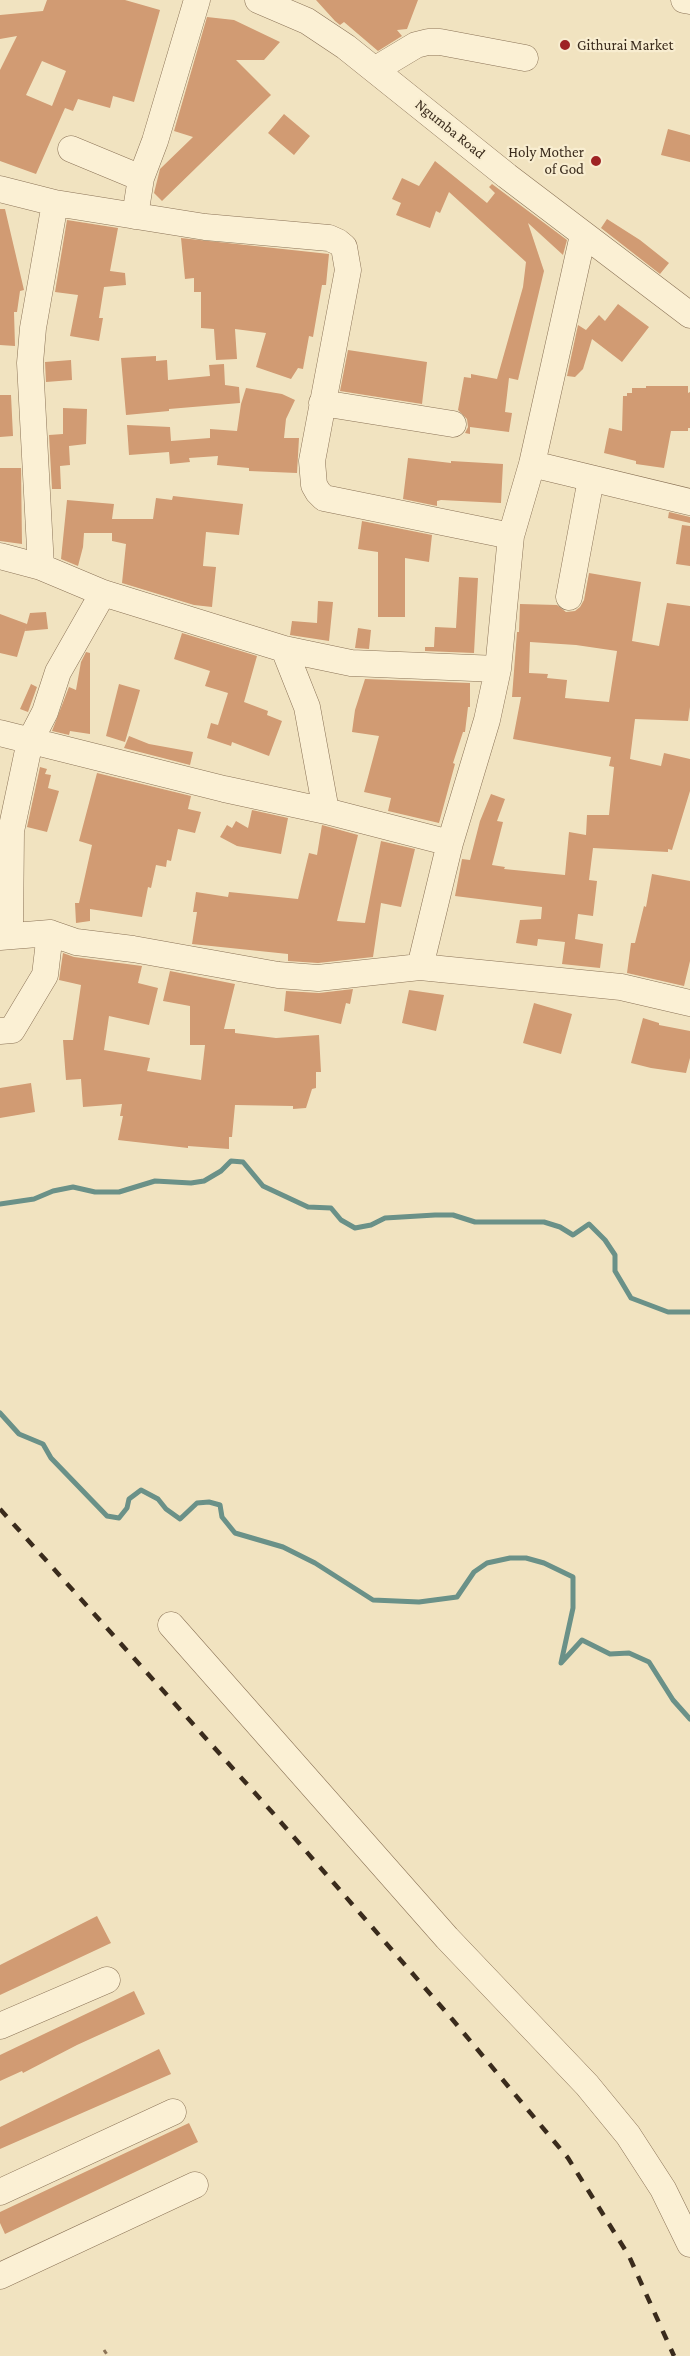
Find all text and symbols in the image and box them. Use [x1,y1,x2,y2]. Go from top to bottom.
place label: Githurai Market [577,36,673,54]
marker: Githurai Market [558,38,572,52]
street label: Ngumba Road [411,95,489,163]
place label: Holy Mother of God [508,143,584,178]
marker: Holy Mother of God [589,154,603,168]

